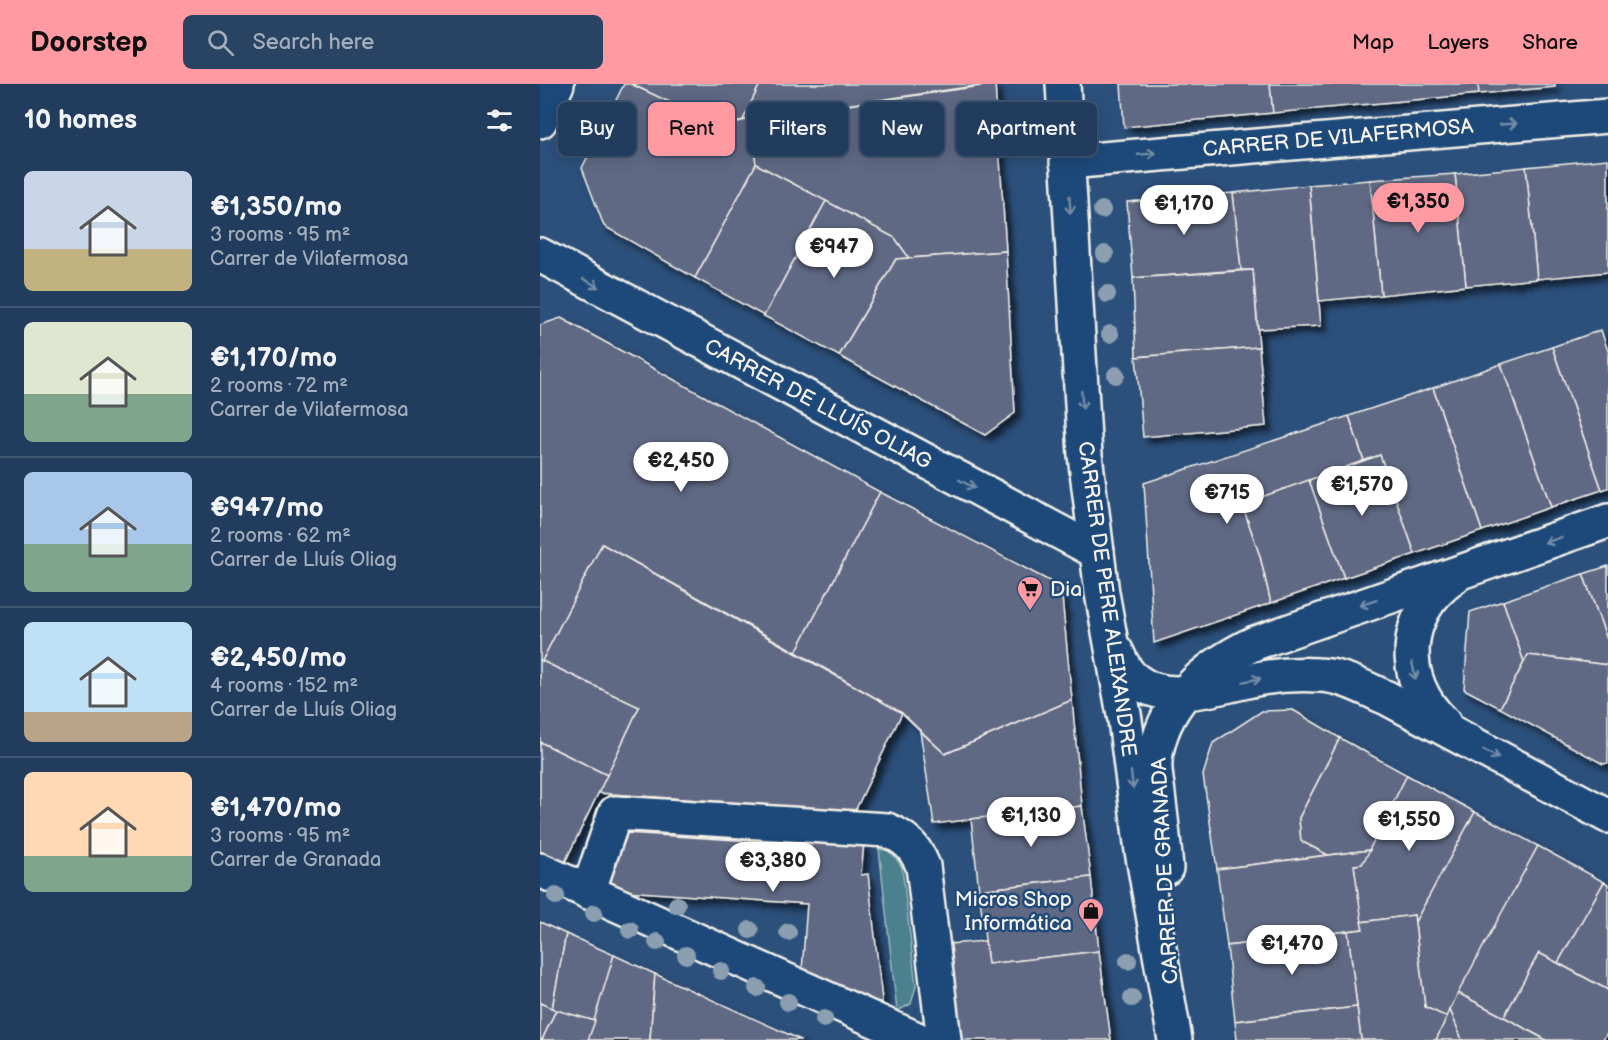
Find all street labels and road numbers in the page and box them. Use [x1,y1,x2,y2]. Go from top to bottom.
street label: CARRER DE VILAFERMOSA [1202,114,1474,162]
street label: CARRER DE LLUÍS OLIAG [700,333,936,475]
street label: CARRER DE PERE ALEIXANDRE [1072,440,1142,758]
street label: CARRER DE GRANADA [1147,757,1183,985]

